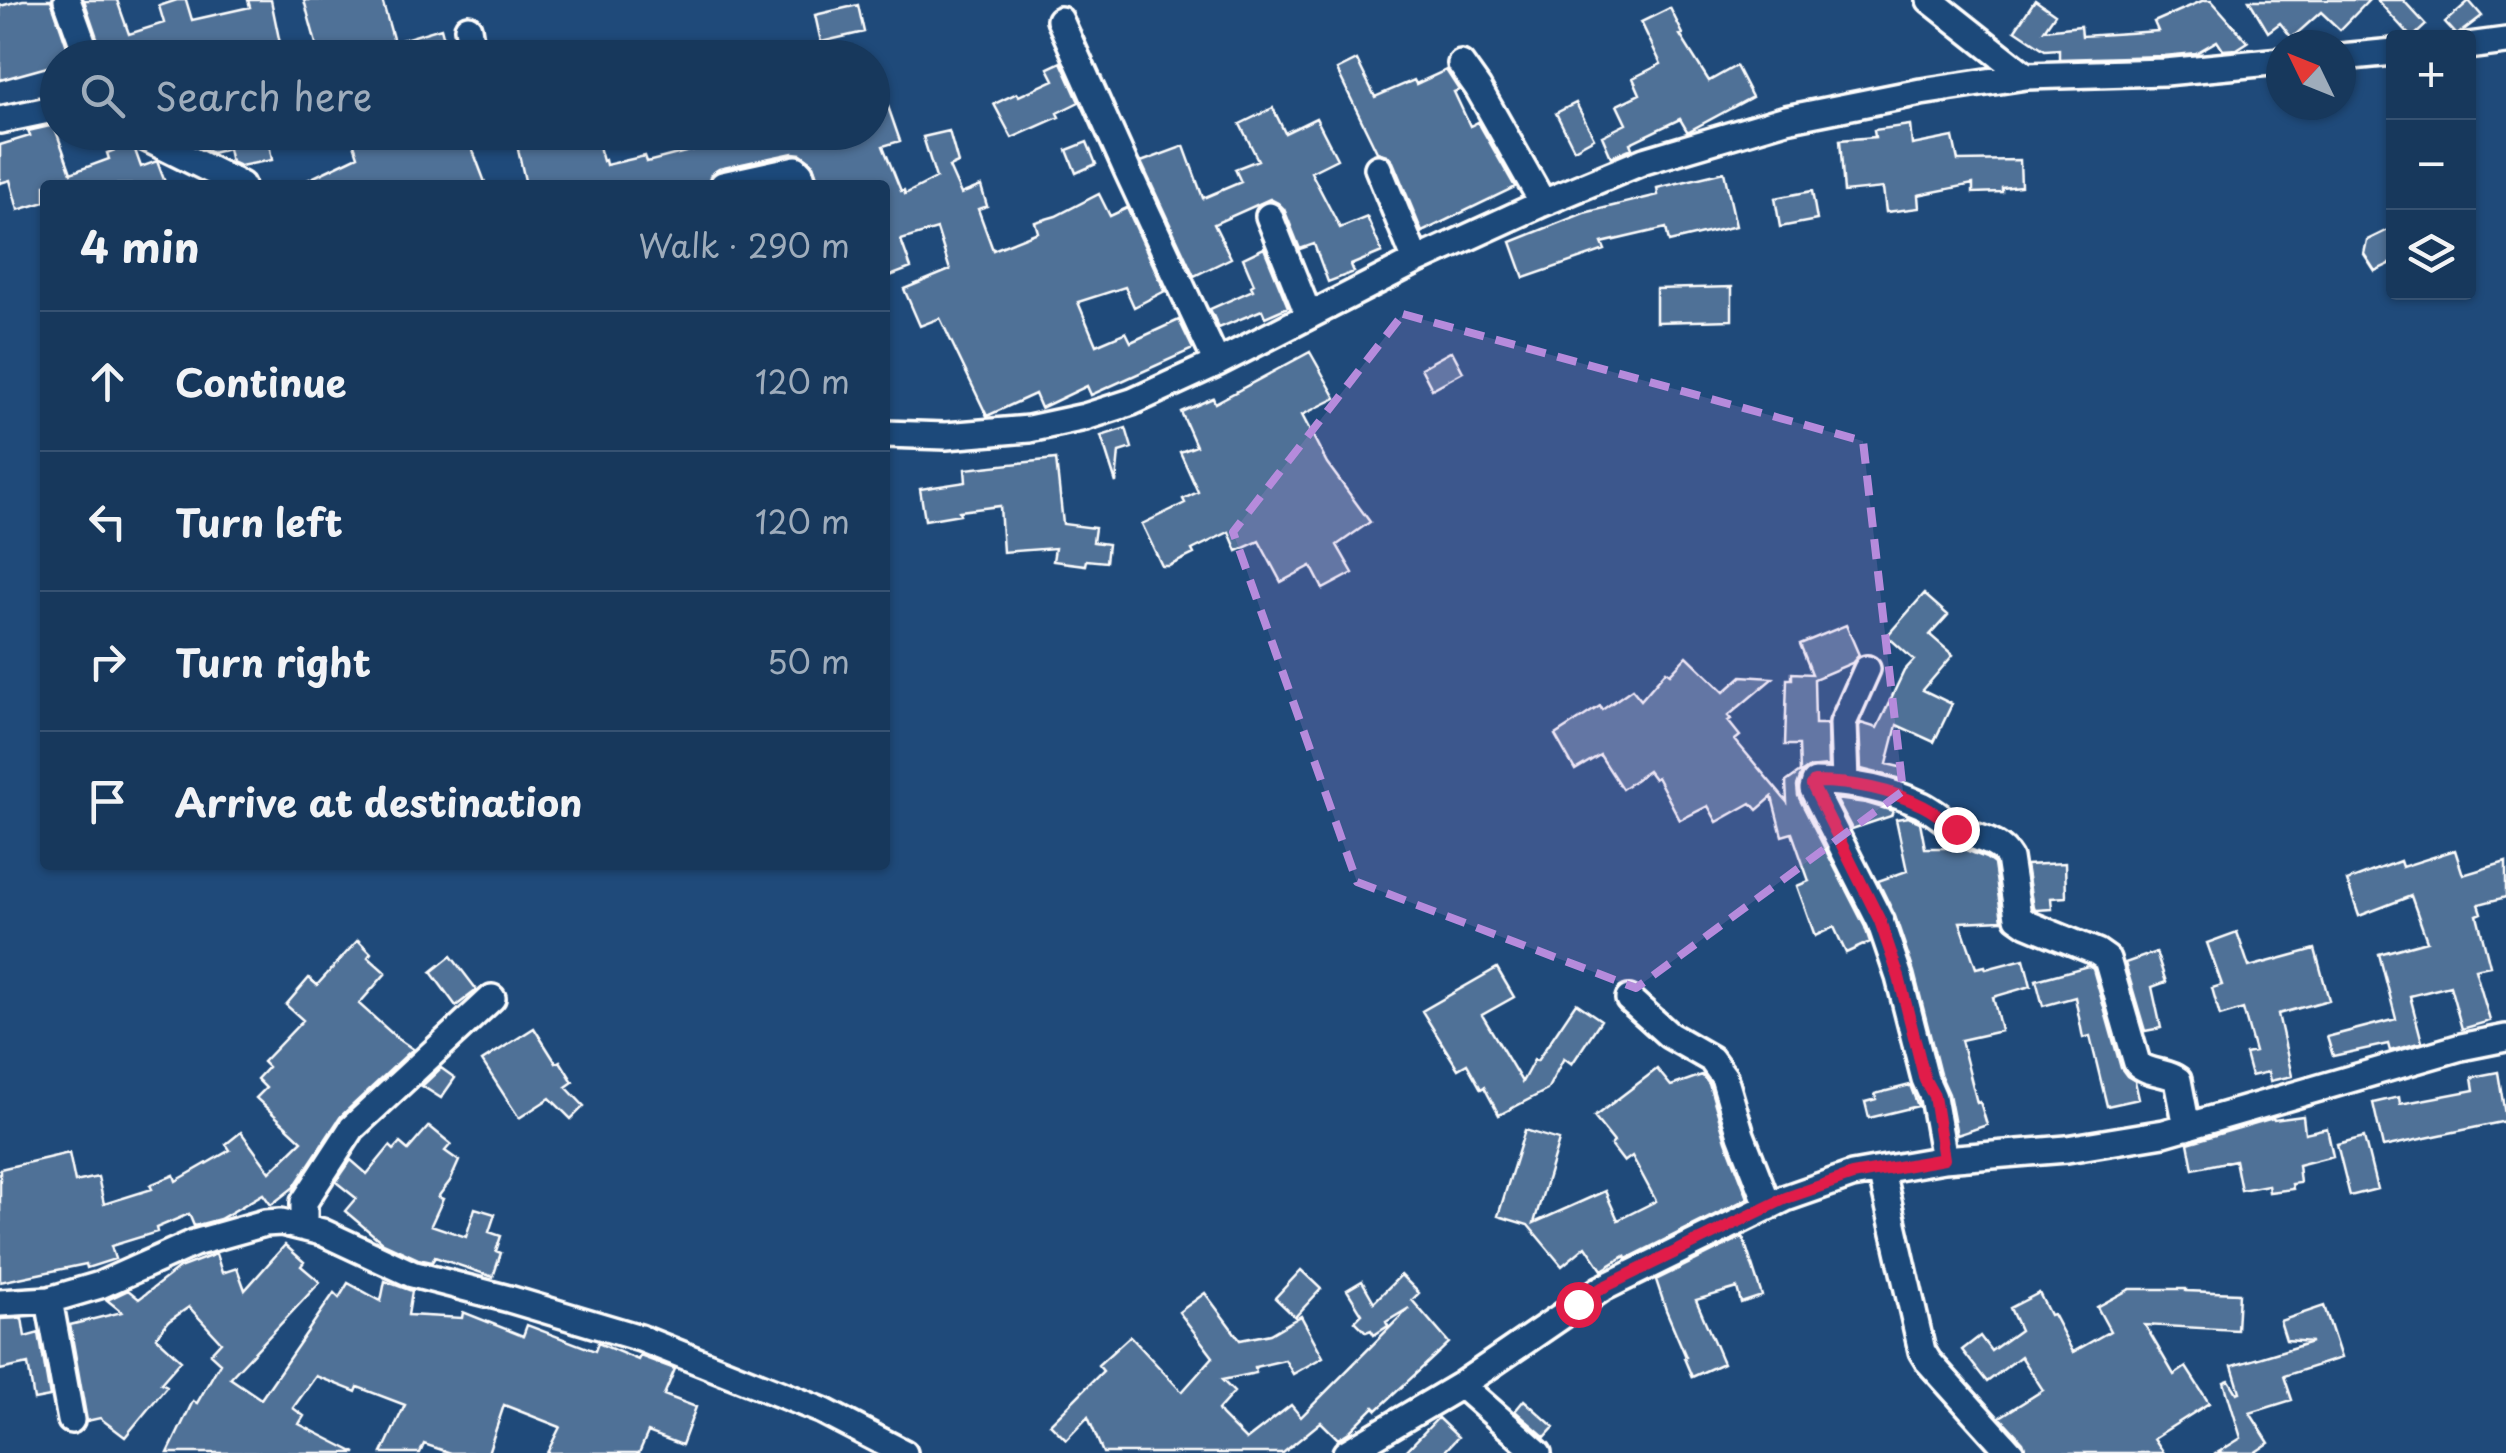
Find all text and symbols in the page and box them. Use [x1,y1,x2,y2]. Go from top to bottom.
north arrow [2266,30,2356,120]
map controls [2386,30,2476,300]
button: + [2386,30,2476,120]
search box [40,40,890,150]
text: Search here [155,67,372,124]
icon: search [75,68,130,123]
button: − [2386,120,2476,210]
button: layers [2386,210,2476,300]
text: 4 min [80,214,200,277]
text: Walk · 290 m [638,221,850,269]
text: Continue [175,353,346,410]
icon: ahead [80,354,135,409]
text: 120 m [755,357,850,405]
text: Turn left [175,493,343,550]
icon: left [80,494,135,549]
text: 120 m [755,497,850,545]
text: Turn right [175,633,371,690]
icon: right [80,634,135,689]
text: 50 m [767,637,850,685]
text: Arrive at destination [175,773,583,830]
icon: arrive [80,774,135,829]
route end [1934,807,1980,853]
route start [1556,1282,1602,1328]

